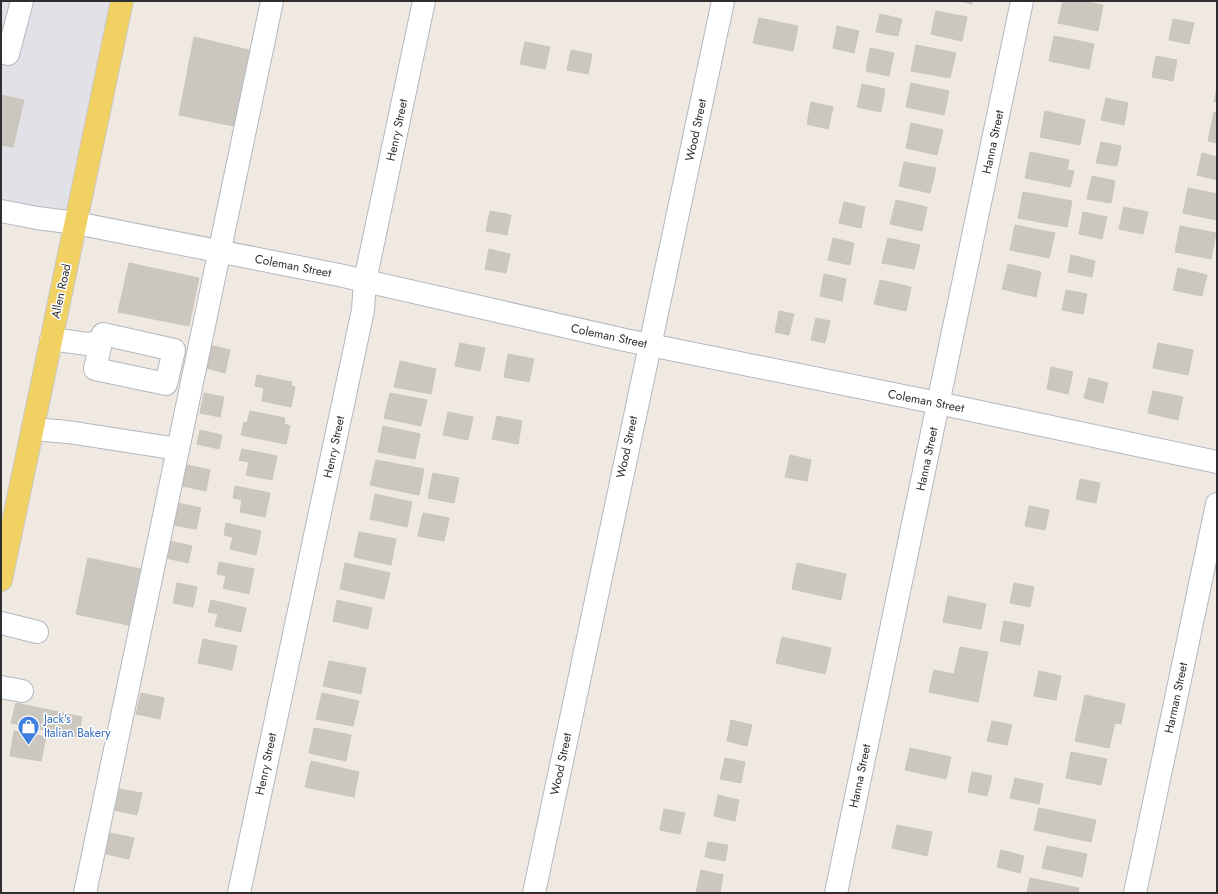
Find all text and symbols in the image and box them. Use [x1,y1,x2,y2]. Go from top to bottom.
street label: Henry Street [382,97,412,163]
street label: Wood Street [681,97,711,163]
street label: Hanna Street [977,108,1009,176]
street label: Coleman Street [253,250,333,282]
street label: Allen Road [46,262,76,320]
street label: Coleman Street [569,319,649,353]
street label: Coleman Street [886,385,966,417]
street label: Henry Street [319,414,349,480]
street label: Wood Street [612,414,642,480]
street label: Hanna Street [911,425,943,493]
street label: Harman Street [1160,661,1192,735]
place label: Jack's Italian Bakery [42,710,111,742]
shop icon: Jack's Italian Bakery [15,713,41,746]
street label: Henry Street [251,731,281,797]
street label: Wood Street [546,731,576,797]
street label: Hanna Street [844,742,876,810]

